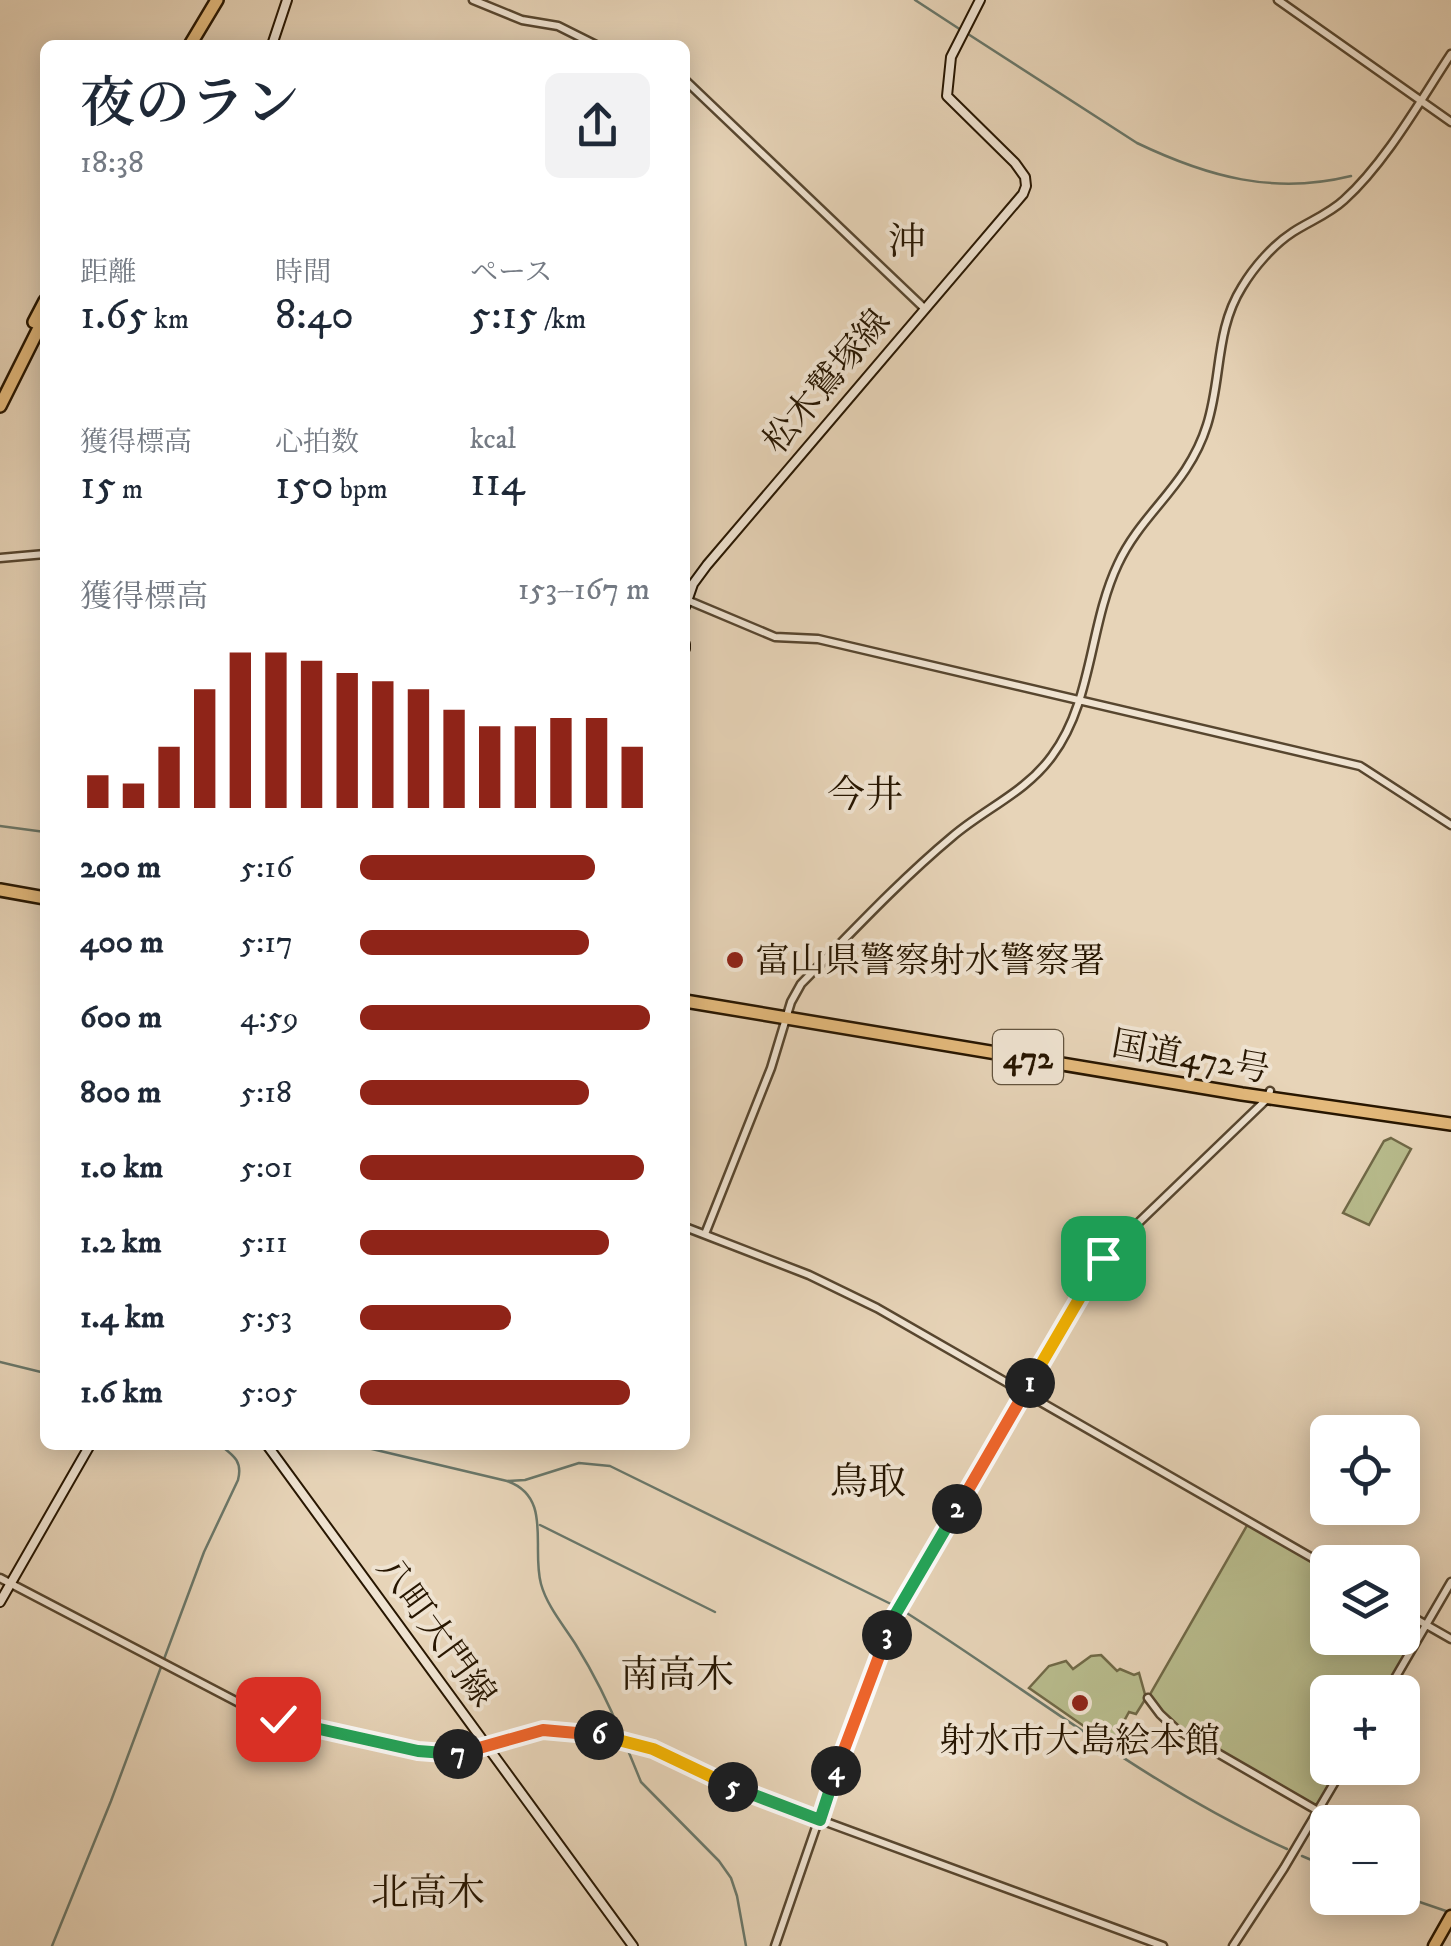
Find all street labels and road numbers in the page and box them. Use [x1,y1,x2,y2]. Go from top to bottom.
street label: 松木鷲塚線 [754,301,901,463]
street label: 国道472号 [1108,1022,1273,1093]
road number: 472 [993,1030,1063,1084]
street label: 八町大門線 [366,1548,505,1716]

